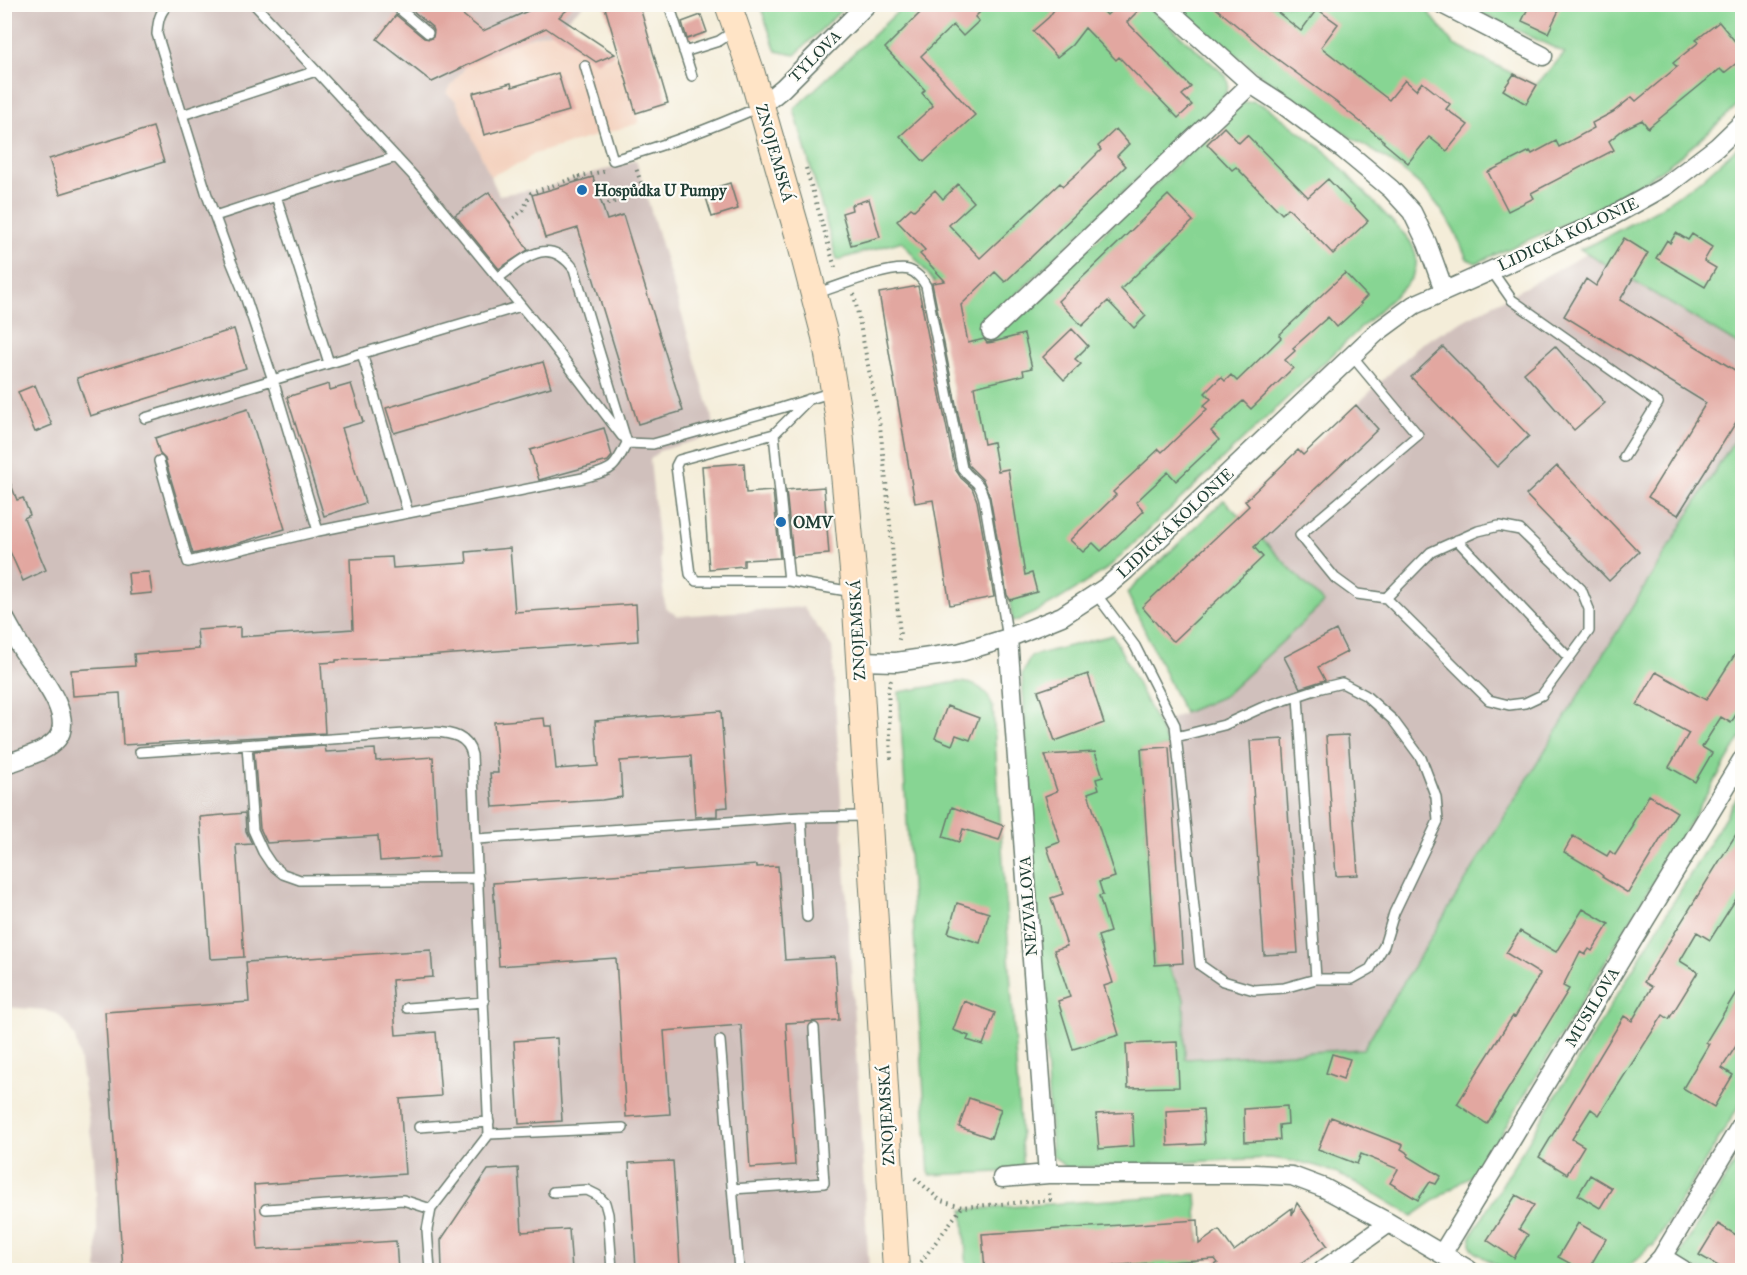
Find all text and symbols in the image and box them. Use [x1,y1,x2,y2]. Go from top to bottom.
street label: TYLOVA [785,26,845,86]
street label: ZNOJEMSKÁ [751,101,799,205]
place label: Hospůdka U Pumpy [594,181,728,201]
marker: Hospůdka U Pumpy [575,183,589,197]
street label: LIDICKÁ KOLONIE [1494,192,1641,275]
street label: LIDICKÁ KOLONIE [1112,463,1237,582]
place label: OMV [793,513,834,532]
marker: OMV [774,515,788,529]
street label: ZNOJEMSKÁ [844,579,870,681]
street label: NEZVALOVA [1015,855,1041,957]
street label: MUSILOVA [1561,964,1623,1050]
street label: ZNOJEMSKÁ [873,1064,899,1166]

